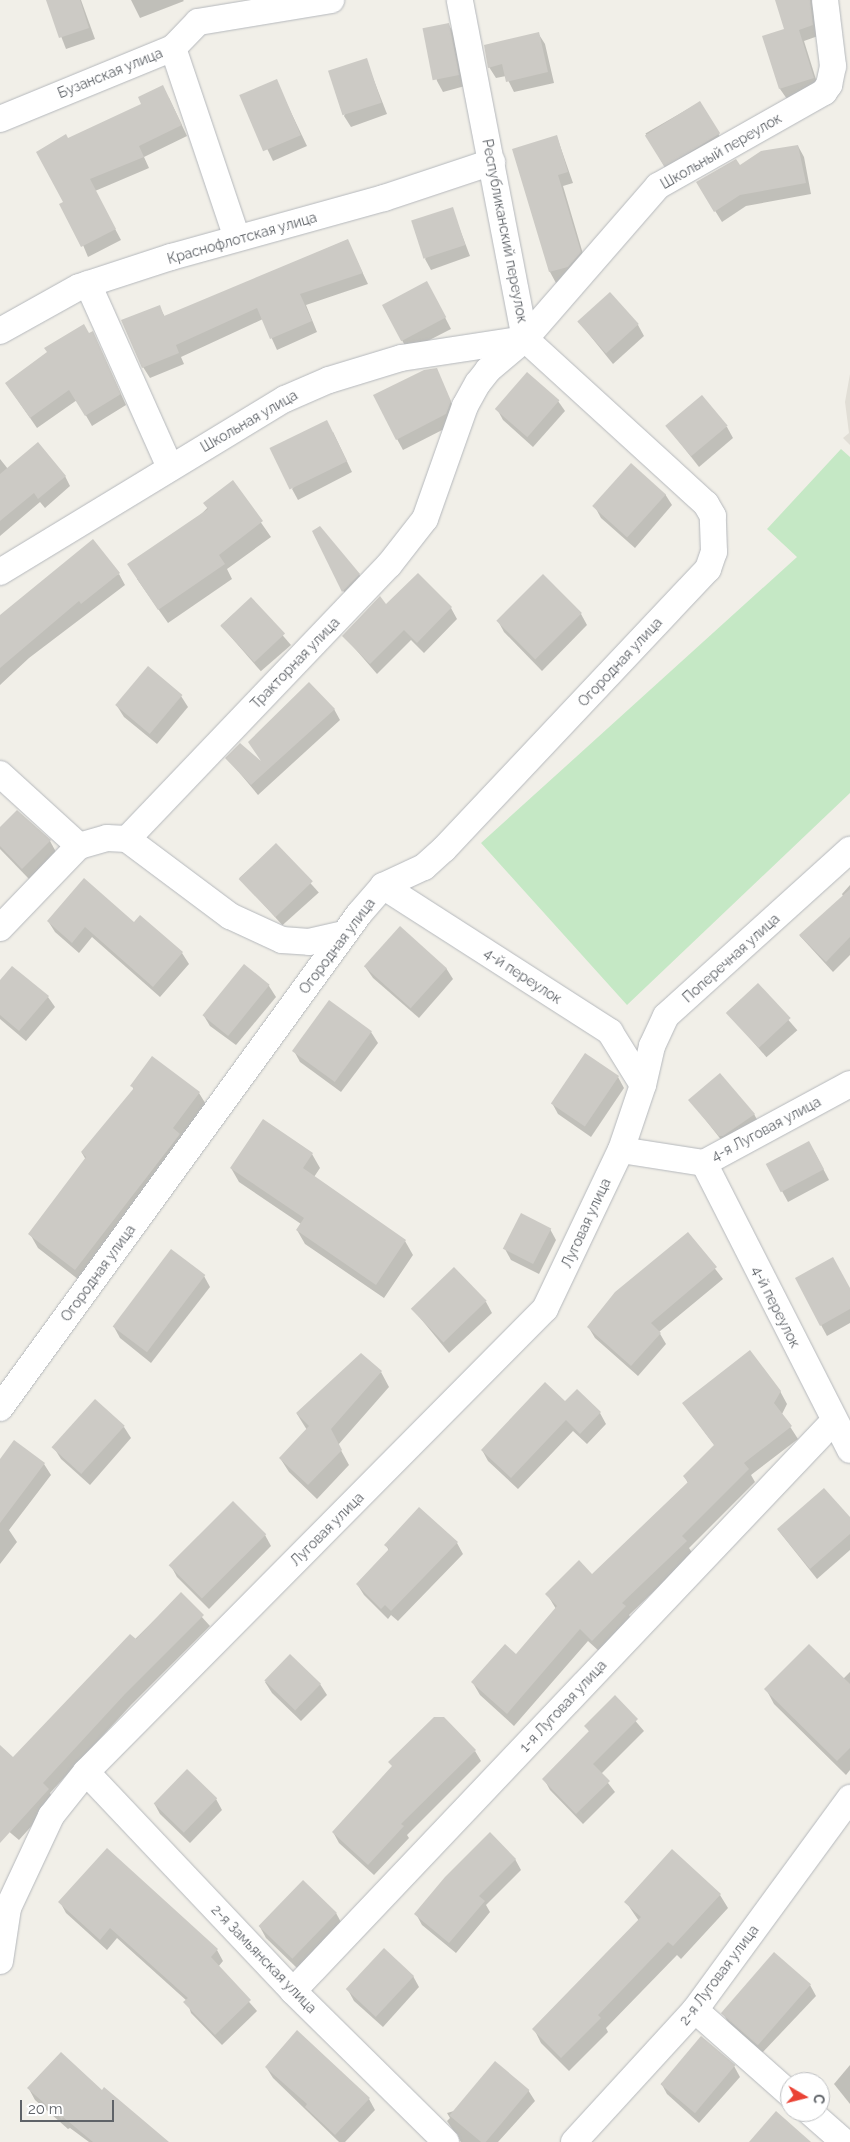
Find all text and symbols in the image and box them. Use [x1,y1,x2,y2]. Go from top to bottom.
street label: Бузанская улица [55,44,165,102]
street label: Школьный переулок [658,110,784,192]
street label: Республиканский переулок [479,138,531,324]
street label: Краснофлотская улица [165,209,319,267]
street label: Школьная улица [197,386,301,456]
street label: Тракторная улица [247,614,343,712]
street label: Огородная улица [574,614,666,710]
street label: Огородная улица [295,895,379,997]
street label: Поперечная улица [679,910,783,1006]
street label: 4-й переулок [481,945,565,1007]
street label: 4-я Луговая улица [708,1093,824,1165]
street label: Луговая улица [558,1175,614,1271]
street label: Огородная улица [57,1221,139,1325]
street label: 4-й переулок [748,1263,804,1351]
street label: Луговая улица [287,1489,367,1569]
street label: 1-я Луговая улица [516,1656,610,1756]
street label: 2-я Замьянская улица [208,1901,320,2017]
street label: 2-я Луговая улица [676,1921,762,2029]
north arrow [780,2072,830,2122]
scale bar [22,2090,116,2122]
text: С [810,2093,827,2105]
text: 20 m [28,2100,63,2118]

